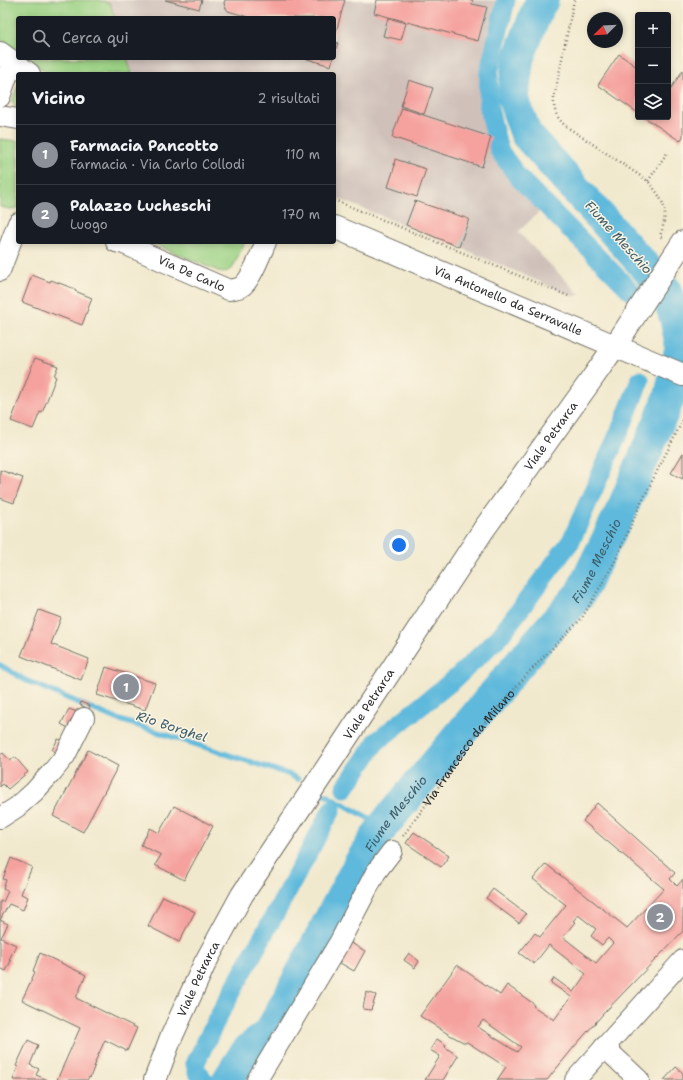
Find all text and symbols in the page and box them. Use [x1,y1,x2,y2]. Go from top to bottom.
north arrow [587,12,623,48]
map controls [635,12,671,120]
button: + [635,12,671,48]
search box [16,16,336,60]
icon: search [30,27,52,49]
text: Cerca qui [62,28,129,48]
button: − [635,48,671,84]
button: layers [635,84,671,120]
text: Vicino [32,87,85,109]
text: 2 risultati [257,90,320,107]
text: Farmacia Pancotto [70,136,218,156]
text: 1 [42,146,48,163]
text: 110 m [285,146,320,163]
text: Farmacia · Via Carlo Collodi [70,156,245,173]
text: Palazzo Lucheschi [70,196,211,216]
water label: Fiume Meschio [581,197,656,278]
text: 2 [40,206,50,223]
text: 170 m [282,206,320,223]
text: Luogo [70,216,108,233]
street label: Via De Carlo [155,252,228,295]
street label: Via Antonello da Serravalle [431,262,585,340]
street label: Viale Petrarca [520,398,582,474]
water label: Fiume Meschio [568,515,625,607]
your location [389,535,409,555]
street label: Viale Petrarca [340,665,398,743]
pin: 1 [113,672,139,702]
street label: Via Francesco da Milano [419,686,519,810]
water label: Rio Borghel [134,707,209,746]
water label: Fiume Meschio [361,772,431,855]
pin: 2 [647,902,673,932]
street label: Viale Petrarca [174,938,224,1019]

